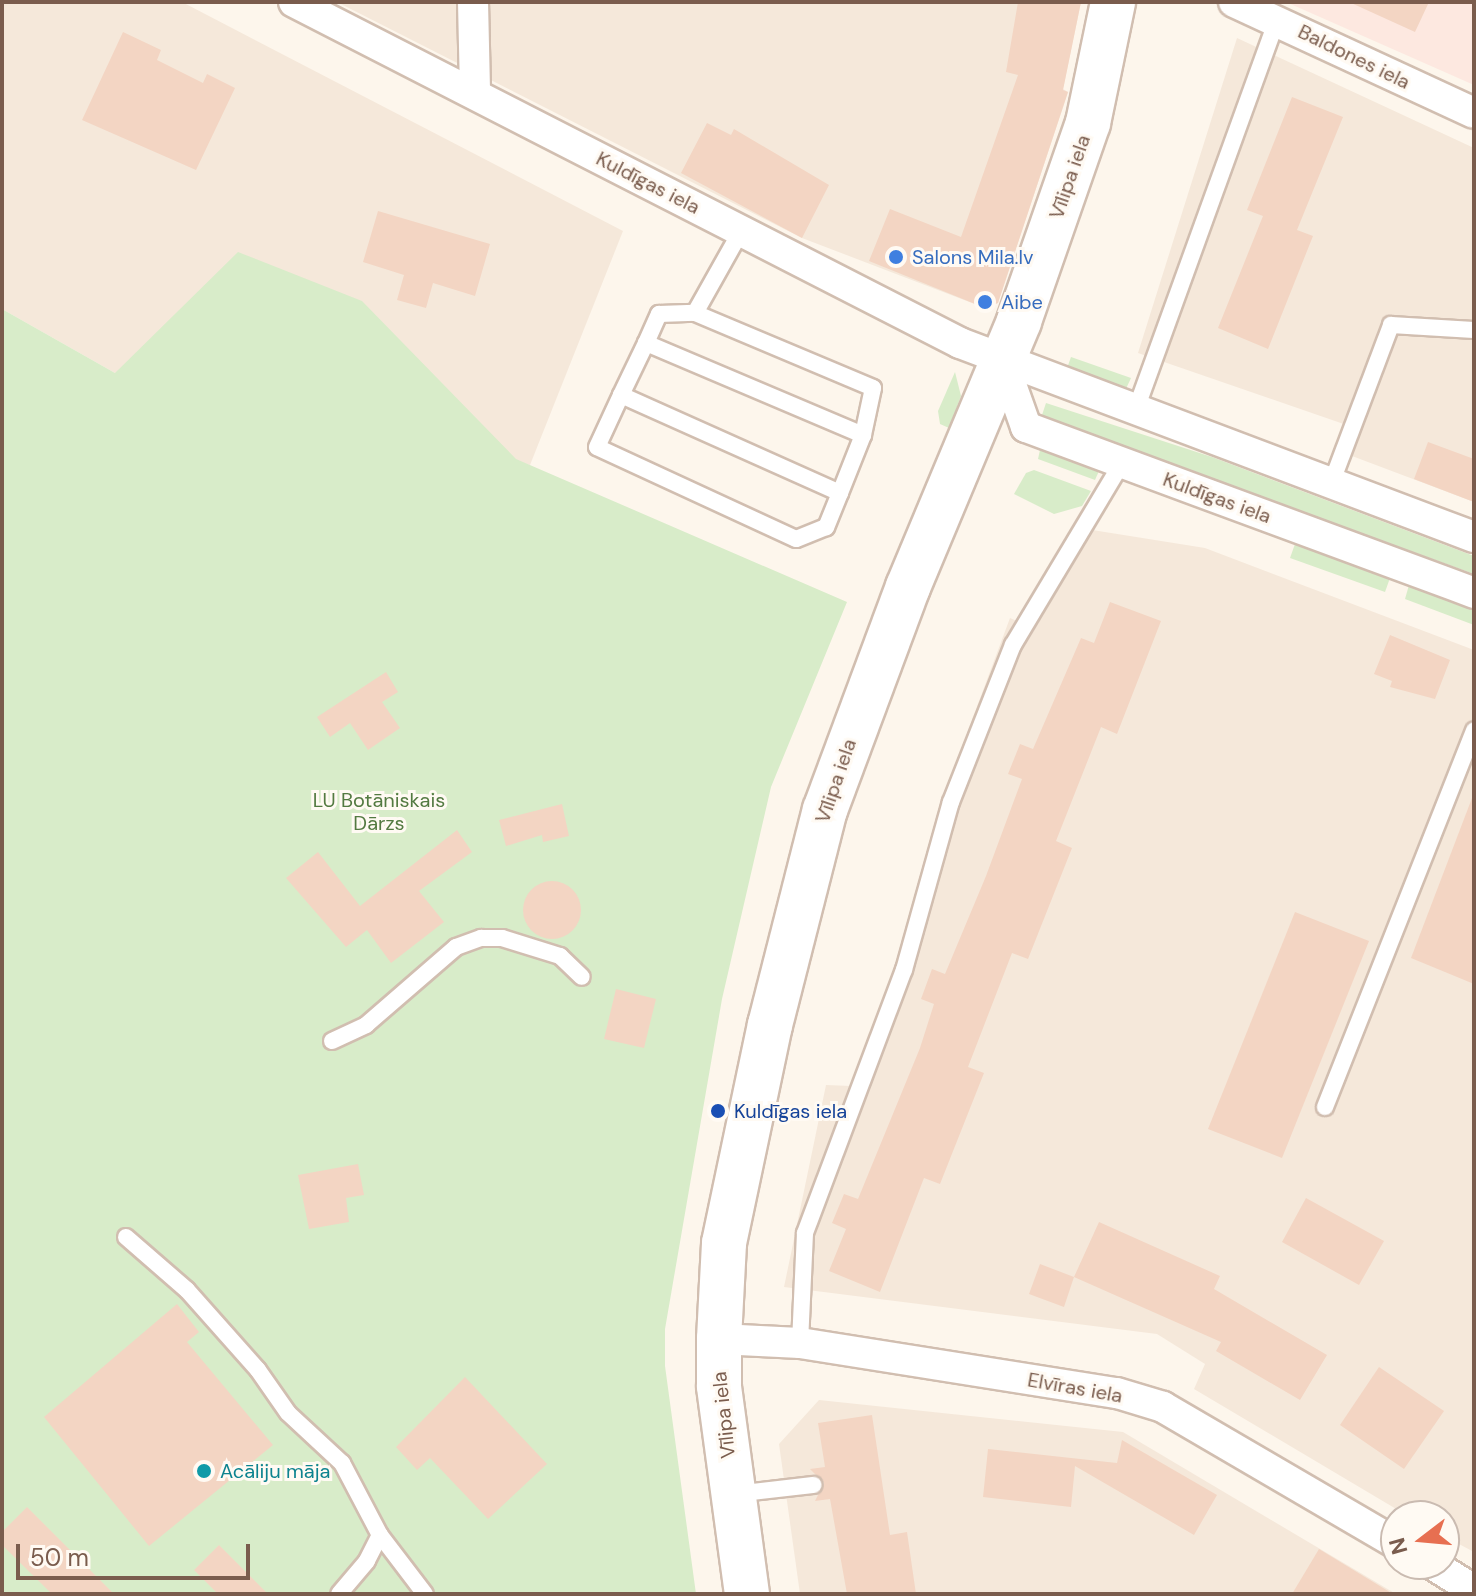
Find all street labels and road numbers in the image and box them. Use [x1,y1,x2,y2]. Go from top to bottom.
street label: Baldones iela [1294,20,1414,94]
street label: Vīlipa iela [1044,132,1096,222]
street label: Kuldīgas iela [592,147,704,219]
street label: Kuldīgas iela [1160,467,1274,529]
street label: Vīlipa iela [810,736,862,826]
street label: Elvīras iela [1026,1368,1124,1408]
street label: Vīlipa iela [708,1370,740,1460]

